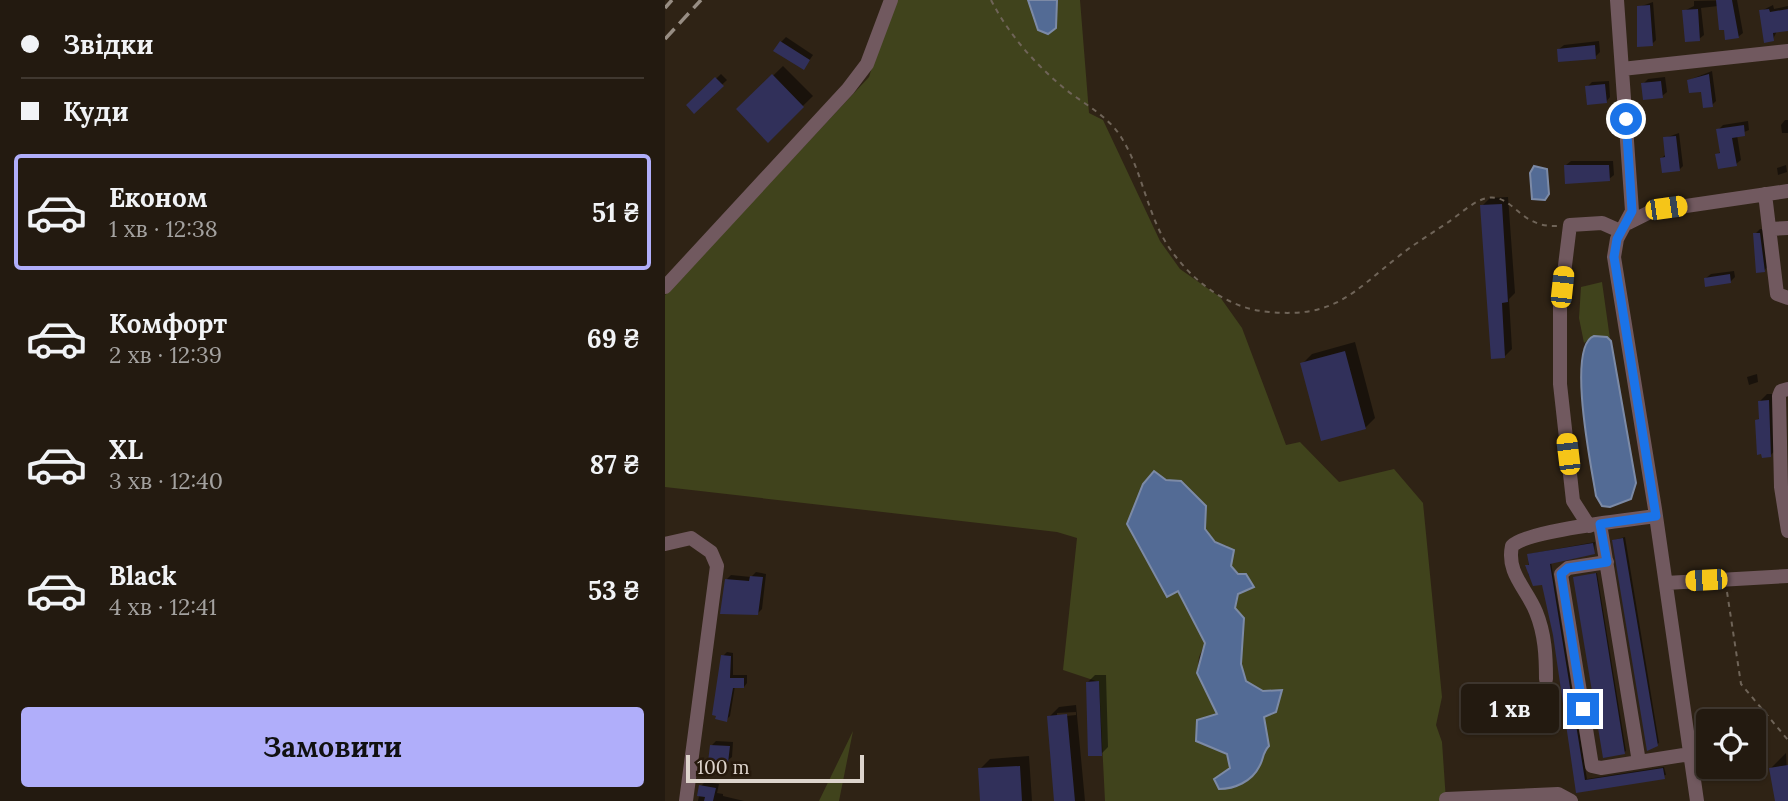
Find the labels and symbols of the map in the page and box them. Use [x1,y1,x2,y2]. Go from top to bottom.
route start [1610,103,1642,135]
car [1644,195,1689,221]
car [1550,265,1575,309]
car [1556,432,1581,476]
car [1685,568,1728,592]
callout: 1 хв [1461,684,1559,734]
route end [1567,693,1599,725]
scale bar [686,752,865,784]

